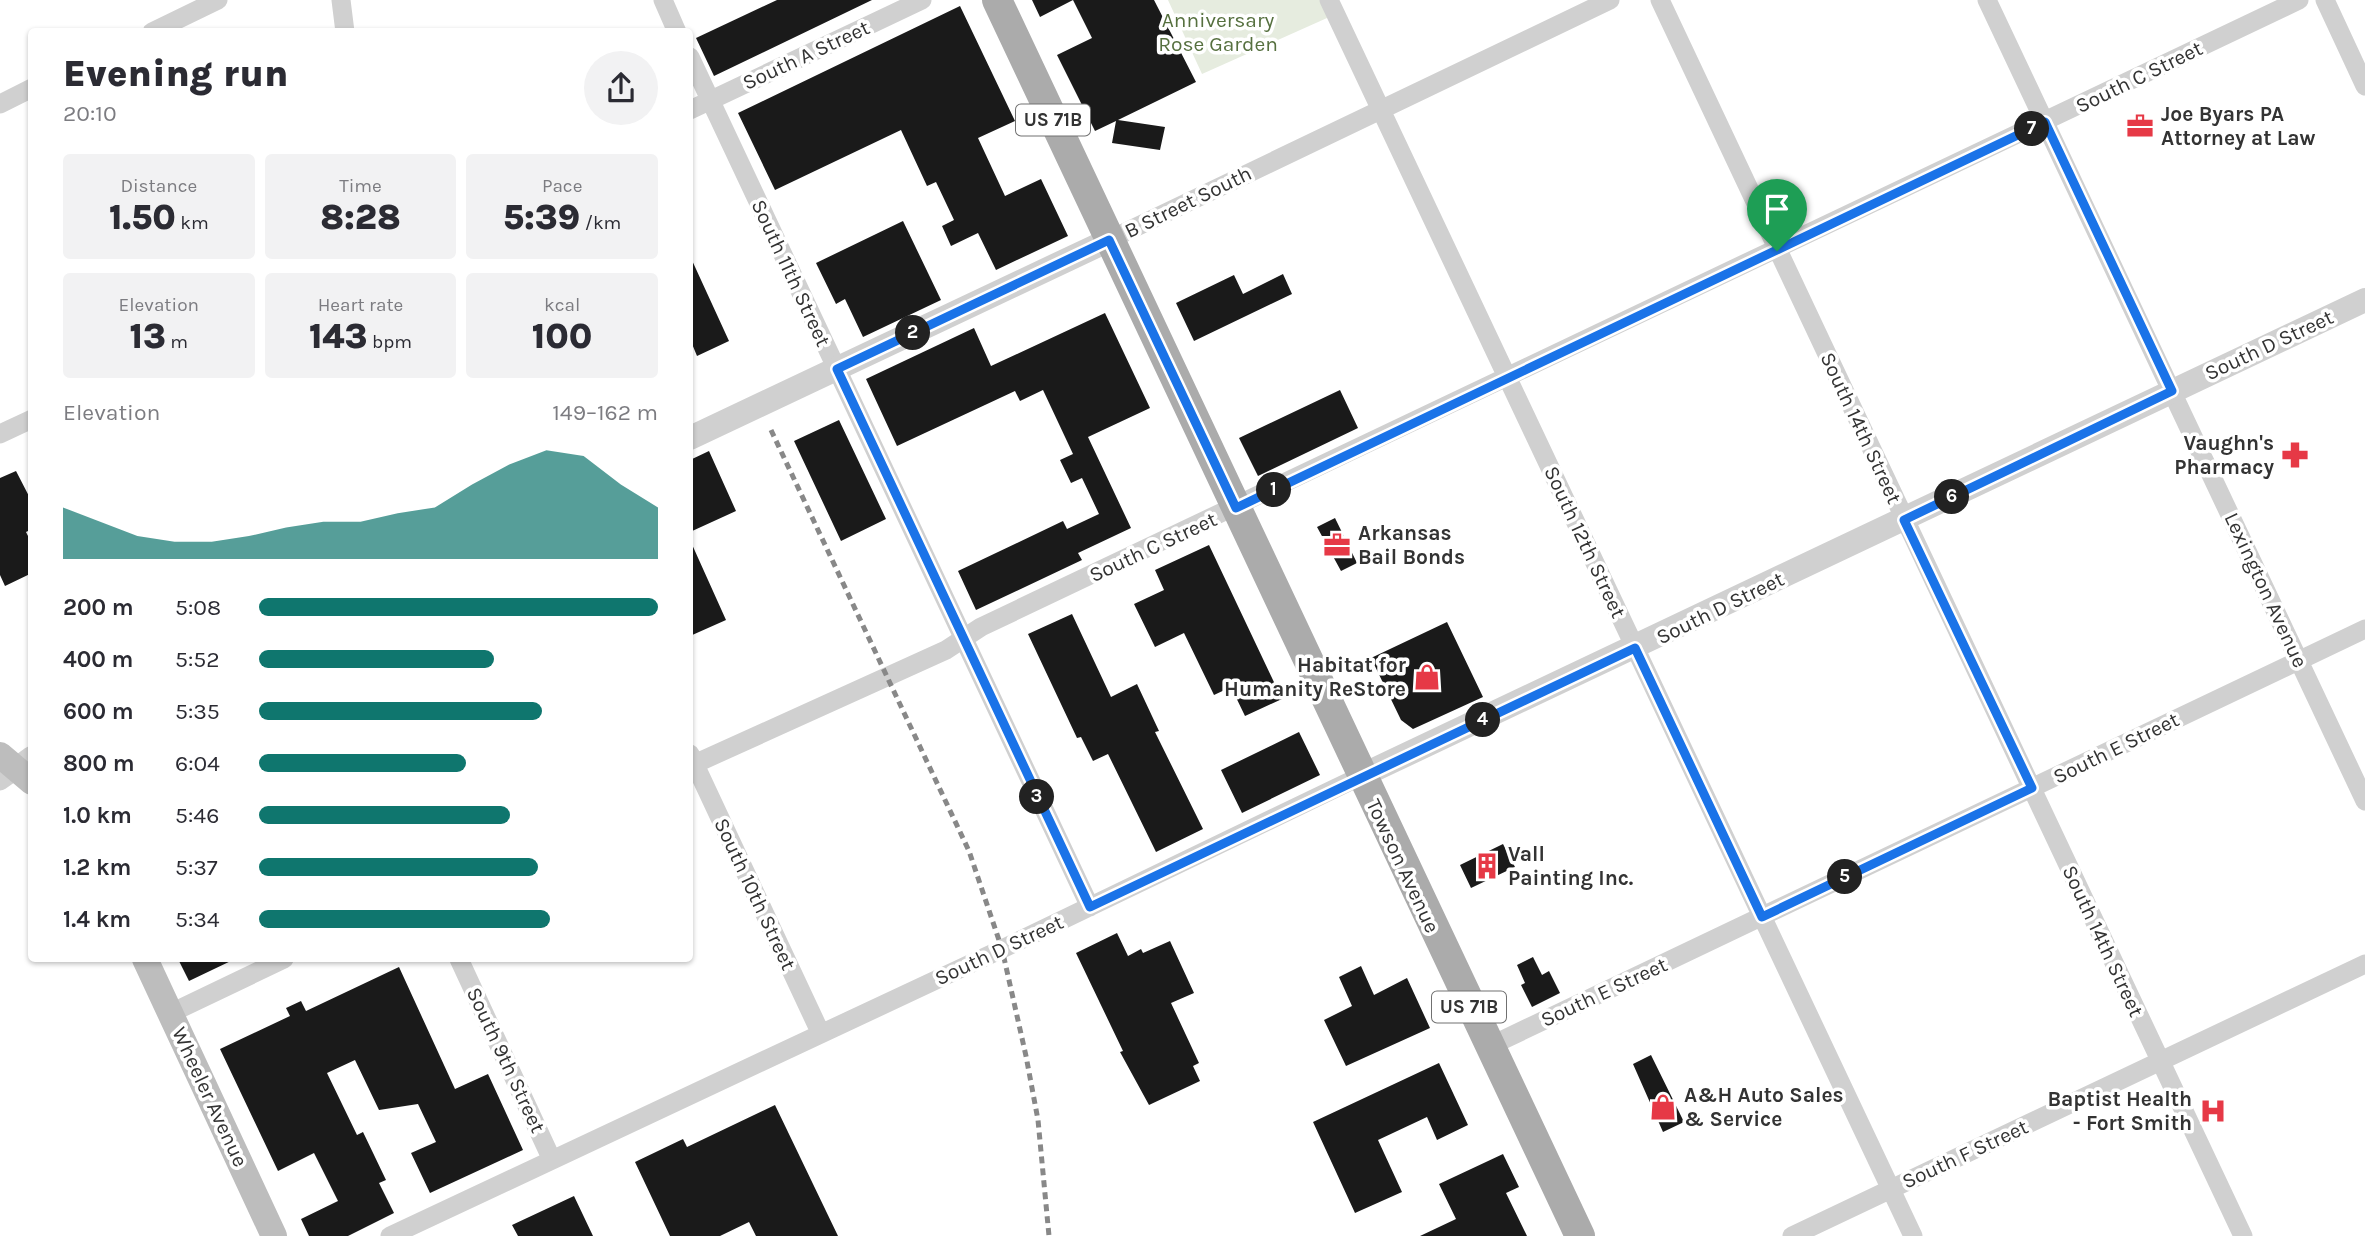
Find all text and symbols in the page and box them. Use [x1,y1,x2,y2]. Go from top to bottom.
park label: Anniversary Rose Garden [1158,8,1278,56]
street label: South A Street [739,15,873,95]
street label: South C Street [2072,36,2206,118]
text: Evening run [63,51,288,96]
button: share [584,51,658,125]
text: 20:10 [63,100,117,127]
place label: Joe Byars PA Attorney at Law [2161,102,2315,150]
road number: US 71B [1016,104,1090,136]
pin: 7 [2014,111,2050,146]
office icon: Joe Byars PA Attorney at Law [2125,111,2155,141]
text: 7 [2027,117,2036,139]
street label: B Street South [1121,161,1255,243]
text: Distance [120,175,197,197]
text: Time [339,175,382,197]
text: Pace [542,175,582,197]
pin [1747,179,1807,251]
icon: arrive [1758,190,1796,228]
street label: South 11th Street [746,196,836,350]
text: 1.50 [109,197,176,238]
text: 8:28 [320,197,401,238]
text: 5:39 [503,197,580,238]
text: km [176,212,209,234]
text: /km [580,212,621,234]
text: Elevation [119,294,199,316]
text: Heart rate [318,294,403,316]
text: kcal [544,294,580,316]
street label: South D Street [2201,305,2337,385]
text: 13 [129,316,166,357]
text: 143 [309,316,367,357]
text: 100 [532,316,592,357]
pin: 2 [895,316,930,350]
text: 2 [907,321,918,343]
text: m [166,331,188,353]
text: bpm [367,331,412,353]
street label: South 14th Street [1815,348,1907,508]
text: Elevation [63,399,160,426]
text: 149–162 m [552,399,658,426]
place label: Vaughn's Pharmacy [2174,431,2274,479]
pharmacy icon: Vaughn's Pharmacy [2280,440,2310,470]
street label: South 12th Street [1539,462,1631,622]
pin: 1 [1256,472,1292,508]
text: 1 [1270,478,1277,500]
pin: 6 [1934,480,1969,514]
text: 6 [1946,485,1957,507]
street label: South C Street [1085,507,1221,587]
street label: Lexington Avenue [2220,509,2312,671]
place label: Arkansas Bail Bonds [1358,521,1465,569]
office icon: Arkansas Bail Bonds [1322,530,1352,560]
street label: South D Street [1652,567,1788,649]
text: 200 m [63,594,134,621]
text: 5:08 [175,594,221,621]
text: 400 m [63,646,133,673]
text: 5:52 [175,646,220,673]
place label: Habitat for Humanity ReStore [1224,653,1407,701]
shop icon: Habitat for Humanity ReStore [1412,662,1442,692]
text: 600 m [63,698,134,725]
text: 5:35 [175,698,220,725]
pin: 4 [1466,702,1500,738]
street label: South E Street [2049,707,2183,789]
text: 4 [1477,708,1488,730]
text: 800 m [63,750,135,777]
text: 6:04 [175,750,220,777]
pin: 3 [1020,780,1054,814]
text: 3 [1031,785,1042,807]
street label: Towson Avenue [1362,795,1444,937]
text: 1.0 km [63,802,132,829]
text: 5:46 [175,802,219,829]
street label: South 10th Street [709,814,801,974]
place label: Vall Painting Inc. [1508,842,1633,890]
building icon: Vall Painting Inc. [1472,851,1502,881]
text: 1.2 km [63,854,131,881]
text: 5:37 [175,854,218,881]
pin: 5 [1828,860,1862,894]
street label: South 14th Street [2057,861,2149,1021]
text: 5 [1839,865,1850,887]
text: 1.4 km [63,906,131,933]
text: 5:34 [175,906,220,933]
street label: South D Street [931,910,1067,990]
street label: South E Street [1537,952,1671,1032]
street label: South 9th Street [462,983,550,1137]
road number: US 71B [1432,992,1506,1023]
street label: Wheeler Avenue [167,1023,253,1171]
place label: A&H Auto Sales & Service [1684,1083,1844,1131]
place label: Baptist Health - Fort Smith [2047,1087,2192,1135]
shop icon: A&H Auto Sales & Service [1648,1092,1678,1122]
hospital icon: Baptist Health - Fort Smith [2198,1096,2228,1126]
street label: South F Street [1898,1114,2032,1194]

